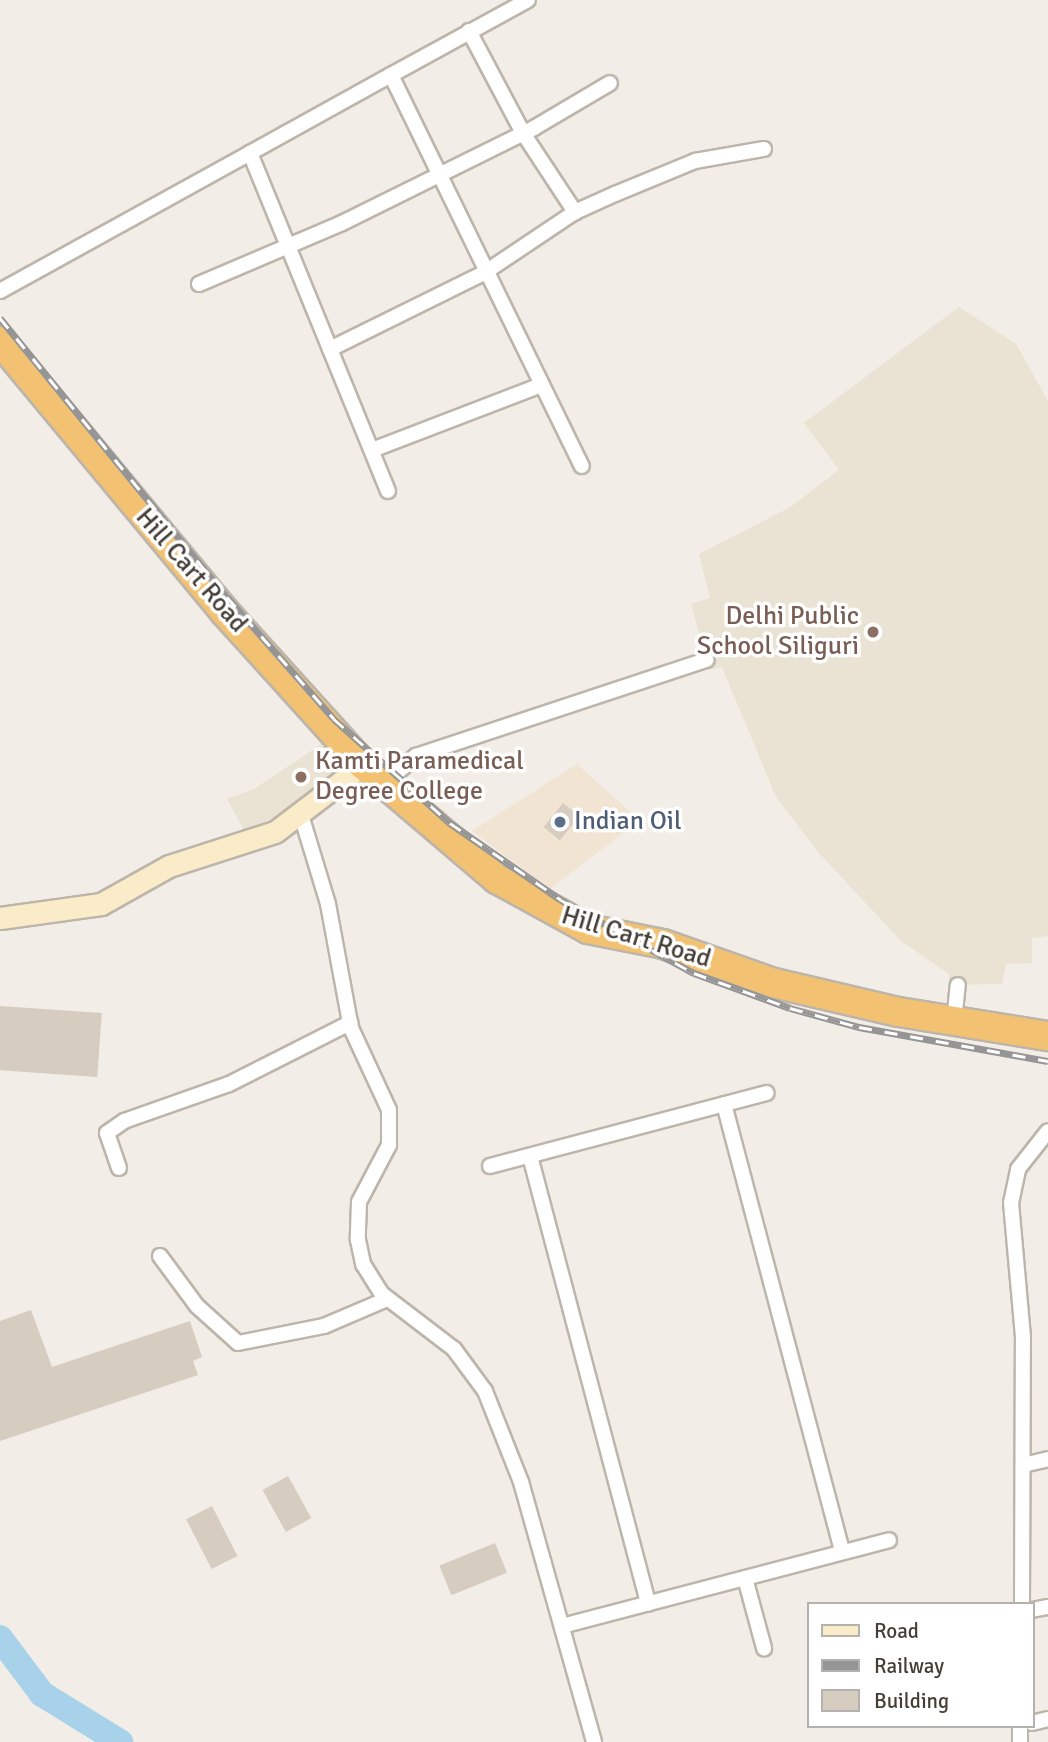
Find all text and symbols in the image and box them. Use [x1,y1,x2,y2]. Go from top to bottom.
street label: Hill Cart Road [129,502,253,640]
place label: Delhi Public School Siliguri [697,601,859,662]
marker: Delhi Public School Siliguri [865,624,881,640]
place label: Kamti Paramedical Degree College [315,746,524,808]
marker: Kamti Paramedical Degree College [293,769,309,785]
place label: Indian Oil [574,806,682,838]
marker: Indian Oil [552,814,568,830]
street label: Hill Cart Road [558,900,714,976]
legend [806,1602,1034,1728]
text: Road [874,1618,919,1644]
text: Railway [874,1653,944,1679]
text: Building [874,1688,949,1714]

